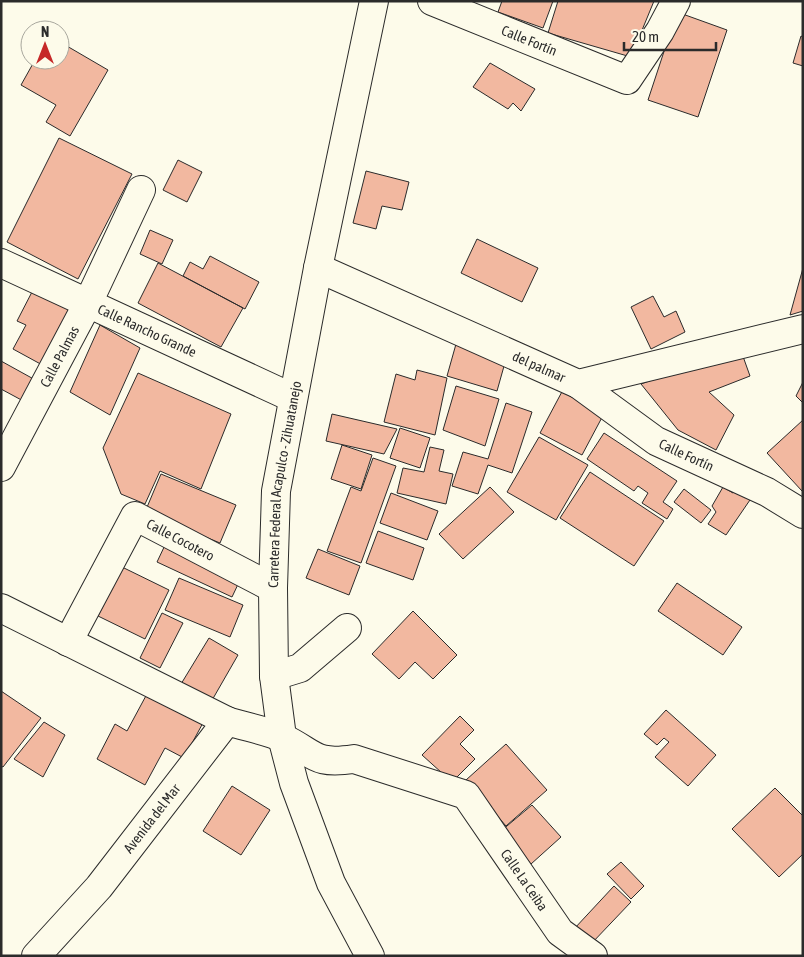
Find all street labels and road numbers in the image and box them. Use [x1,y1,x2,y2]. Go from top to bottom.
street label: Calle Fortín [499,22,559,59]
street label: Calle Rancho Grande [95,301,199,360]
street label: Calle Palmas [37,323,82,390]
street label: del palmar [510,348,569,386]
street label: Carretera Federal Acapulco - Zihuatanejo [265,380,305,588]
street label: Calle Fortín [656,435,716,474]
street label: Calle Cocotero [144,515,217,564]
street label: Avenida del Mar [120,780,184,856]
street label: Calle La Ceiba [498,846,551,914]

